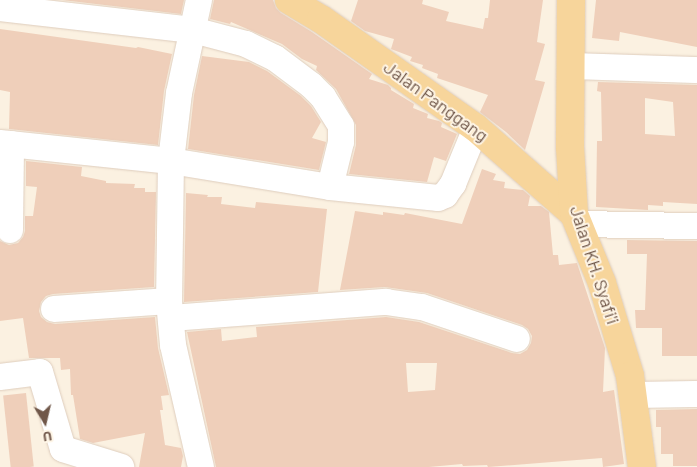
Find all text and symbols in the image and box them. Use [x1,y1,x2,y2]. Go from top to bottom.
street label: Jalan Panggang [380,56,492,146]
street label: Jalan KH. Syafi'i [566,203,624,327]
north arrow [20,397,70,447]
text: U [42,428,53,446]

